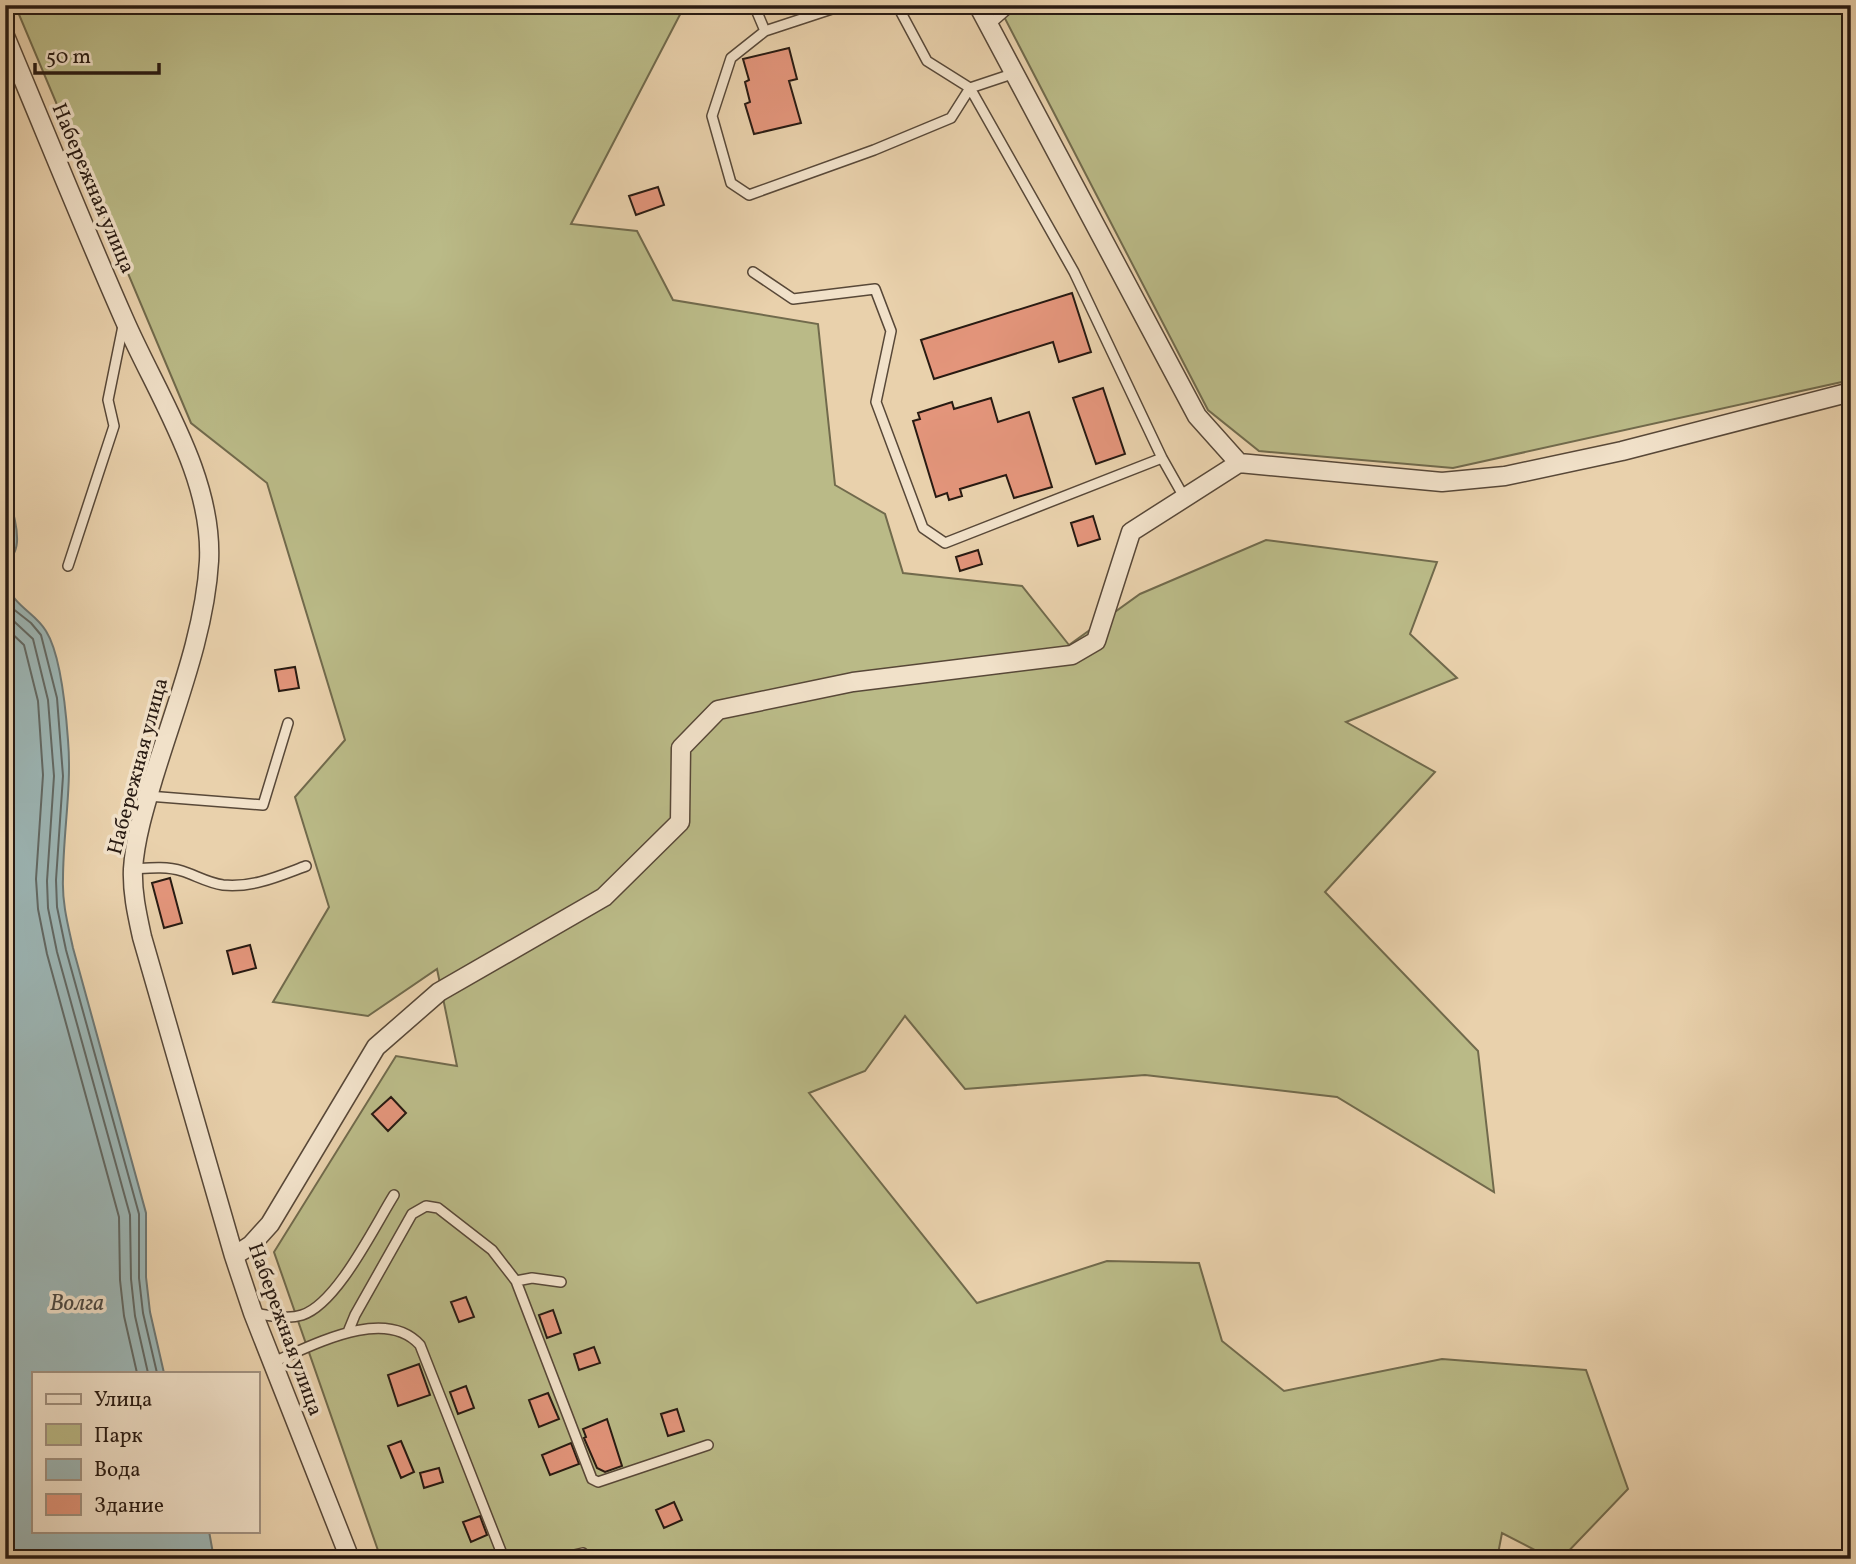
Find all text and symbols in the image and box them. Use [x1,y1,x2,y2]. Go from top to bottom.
scale bar [35,32,159,76]
text: 50 m [46,43,91,72]
street label: Набережная улица [44,99,142,278]
street label: Набережная улица [101,675,176,858]
street label: Набережная улица [240,1239,329,1420]
water label: Волга [50,1288,104,1320]
legend [32,1372,259,1532]
text: Улица [94,1386,152,1415]
text: Парк [94,1422,143,1451]
text: Вода [94,1456,141,1485]
text: Здание [94,1492,164,1521]

